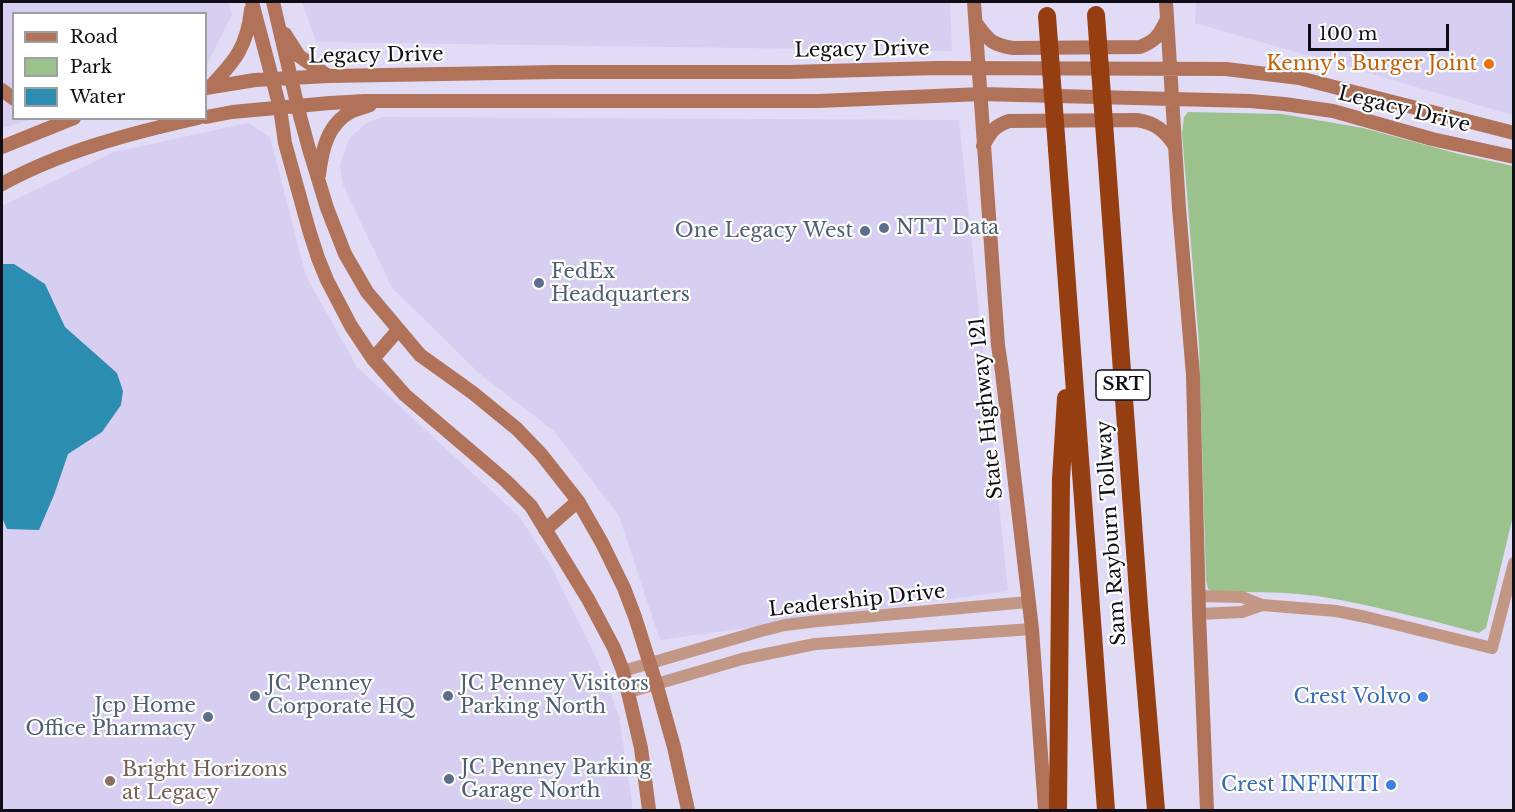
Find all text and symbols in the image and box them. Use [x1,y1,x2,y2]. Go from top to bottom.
legend [12,12,207,120]
scale bar [1311,12,1452,50]
text: 100 m [1319,23,1377,45]
text: Road [70,26,118,48]
street label: Legacy Drive [794,37,930,63]
street label: Legacy Drive [308,43,444,69]
place label: Kenny's Burger Joint [1266,52,1477,76]
text: Park [70,56,112,78]
marker: Kenny's Burger Joint [1482,57,1496,71]
street label: Legacy Drive [1335,82,1473,138]
text: Water [70,86,125,108]
place label: NTT Data [896,216,999,240]
place label: One Legacy West [675,219,853,243]
marker: NTT Data [877,221,891,235]
marker: One Legacy West [858,224,872,238]
place label: FedEx Headquarters [551,260,690,307]
marker: FedEx Headquarters [532,276,546,290]
street label: State Highway 121 [965,316,1009,500]
road number: SRT [1096,370,1150,400]
street label: Sam Rayburn Tollway [1092,419,1132,647]
street label: Leadership Drive [767,580,947,622]
place label: JC Penney Corporate HQ [267,672,415,719]
place label: JC Penney Visitors Parking North [460,672,649,719]
place label: Crest Volvo [1294,685,1411,709]
marker: JC Penney Corporate HQ [248,689,262,703]
marker: JC Penney Visitors Parking North [441,689,455,703]
marker: Crest Volvo [1416,690,1430,704]
place label: Jcp Home Office Pharmacy [26,694,196,741]
marker: Jcp Home Office Pharmacy [201,710,215,724]
place label: JC Penney Parking Garage North [461,756,651,803]
place label: Bright Horizons at Legacy [122,758,287,805]
marker: JC Penney Parking Garage North [442,772,456,786]
place label: Crest INFINITI [1221,773,1379,797]
marker: Bright Horizons at Legacy [103,774,117,788]
marker: Crest INFINITI [1384,778,1398,792]

